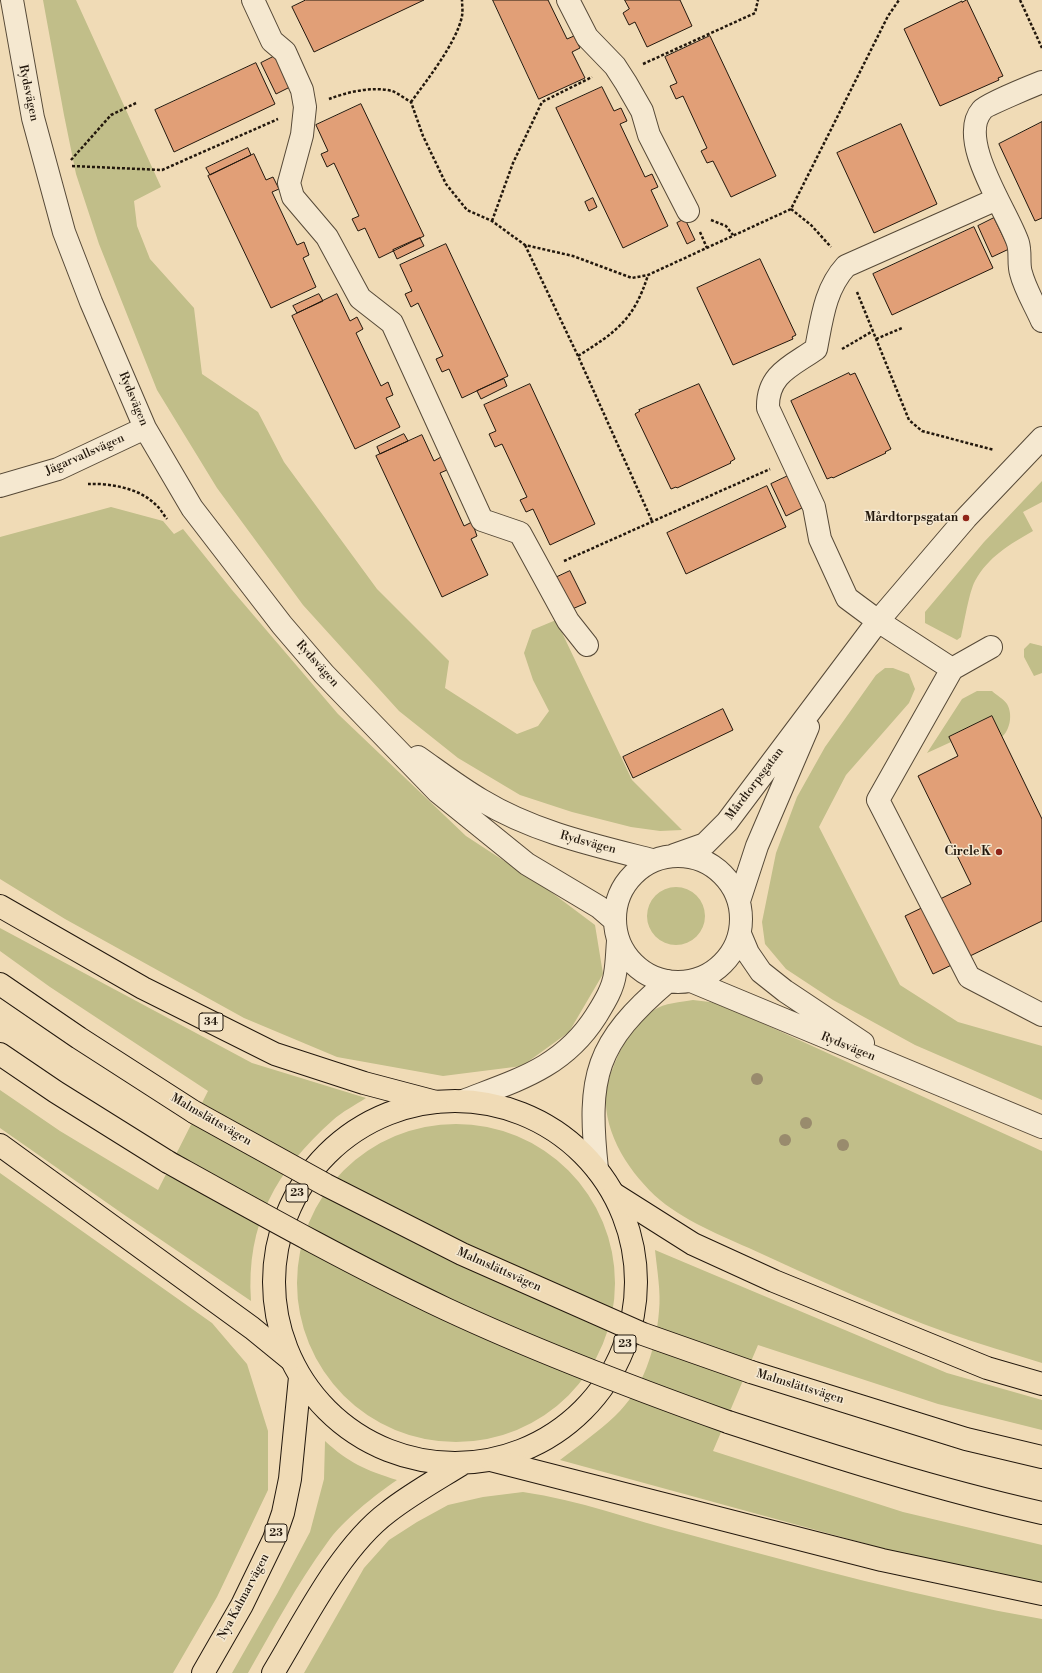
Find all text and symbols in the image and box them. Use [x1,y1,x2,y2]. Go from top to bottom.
street label: Rydsvägen [15,63,41,123]
street label: Rydsvägen [115,370,151,428]
street label: Jägarvallsvägen [43,431,127,479]
place label: Mårdtorpsgatan [864,511,958,525]
marker: Mårdtorpsgatan [961,513,971,523]
street label: Rydsvägen [292,638,342,690]
street label: Mårdtorpsgatan [723,745,787,823]
street label: Rydsvägen [558,829,618,857]
place label: Circle K [944,845,991,859]
marker: Circle K [994,847,1004,857]
road number: 34 [199,1013,223,1031]
street label: Rydsvägen [819,1030,877,1064]
street label: Malmslättsvägen [168,1091,254,1149]
road number: 23 [286,1184,308,1202]
street label: Malmslättsvägen [455,1245,543,1295]
road number: 23 [614,1335,636,1353]
street label: Malmslättsvägen [754,1367,846,1407]
road number: 23 [265,1524,287,1542]
street label: Nya Kalmarvägen [215,1551,273,1643]

